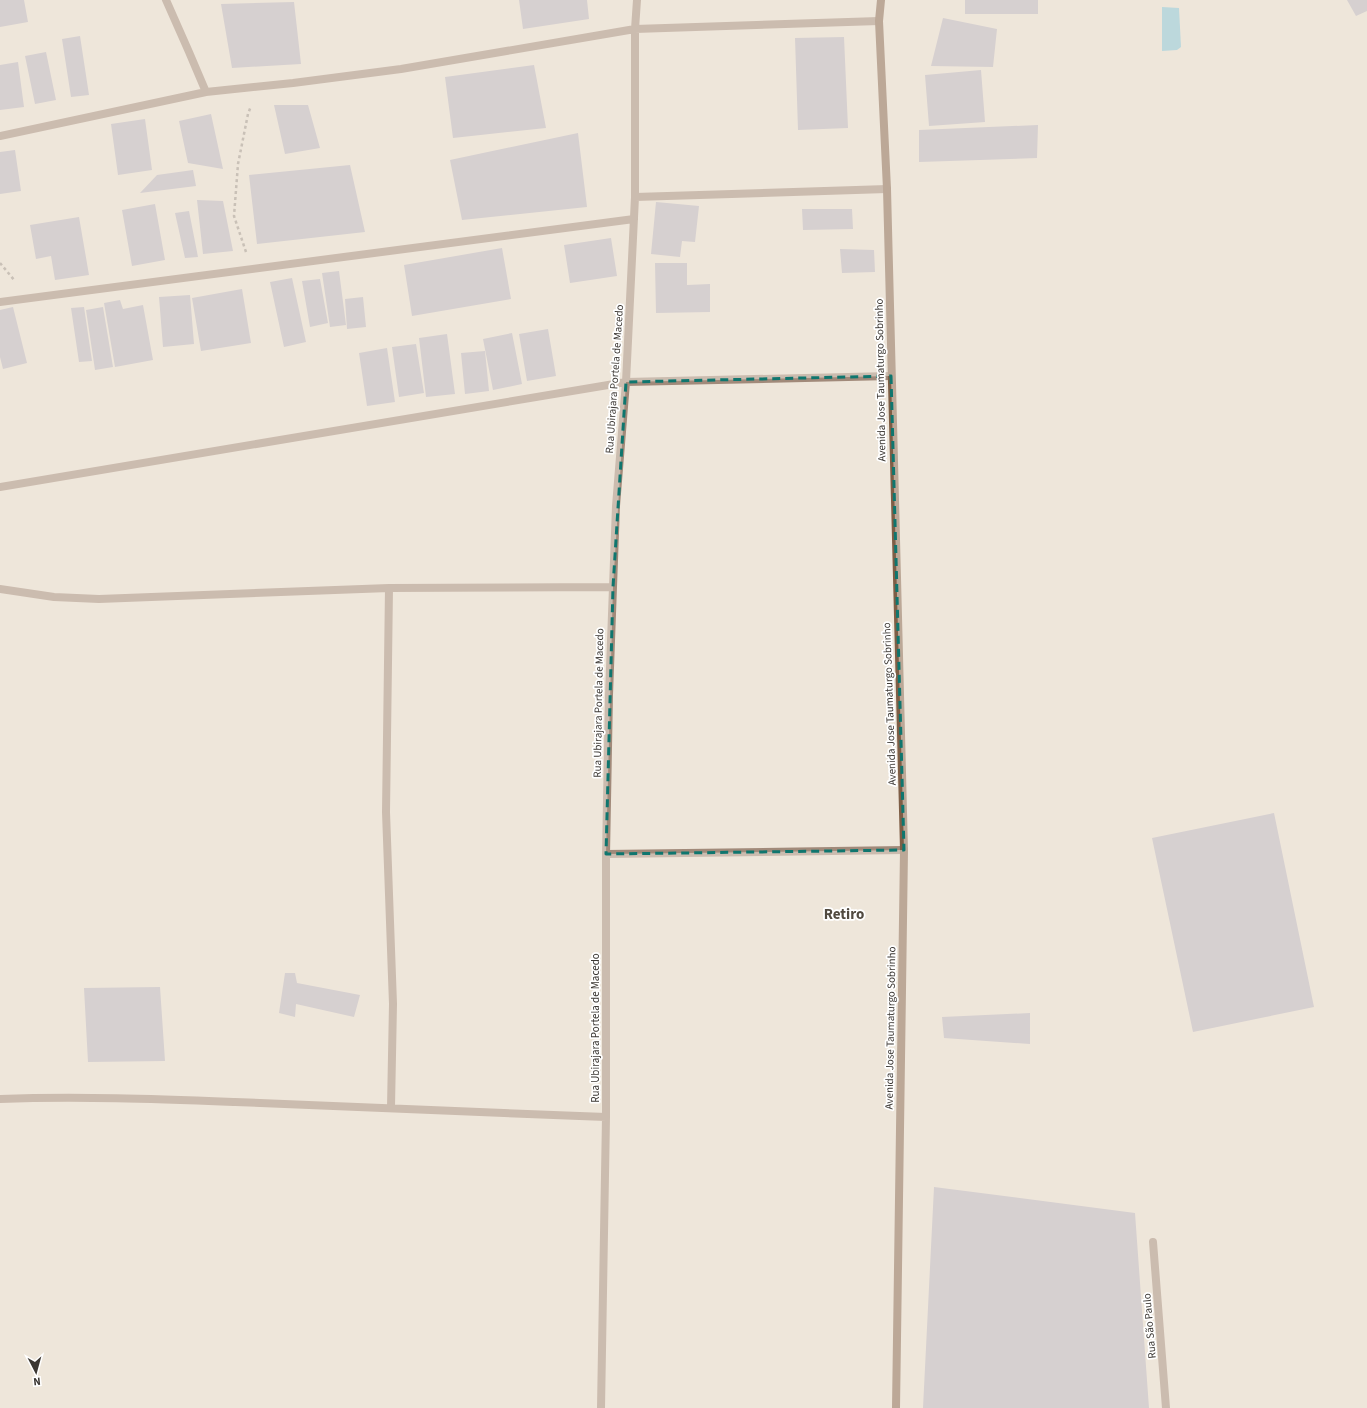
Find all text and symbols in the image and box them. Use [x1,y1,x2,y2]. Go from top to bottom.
street label: Avenida Jose Taumaturgo Sobrinho [872,298,889,462]
street label: Rua Ubirajara Portela de Macedo [602,304,627,454]
street label: Avenida Jose Taumaturgo Sobrinho [879,622,900,786]
street label: Rua Ubirajara Portela de Macedo [590,628,607,778]
district label: Retiro [824,904,864,925]
street label: Avenida Jose Taumaturgo Sobrinho [882,946,899,1110]
street label: Rua Ubirajara Portela de Macedo [588,953,603,1103]
street label: Rua São Paulo [1139,1293,1160,1359]
north arrow [16,1352,56,1392]
text: N [33,1374,41,1389]

